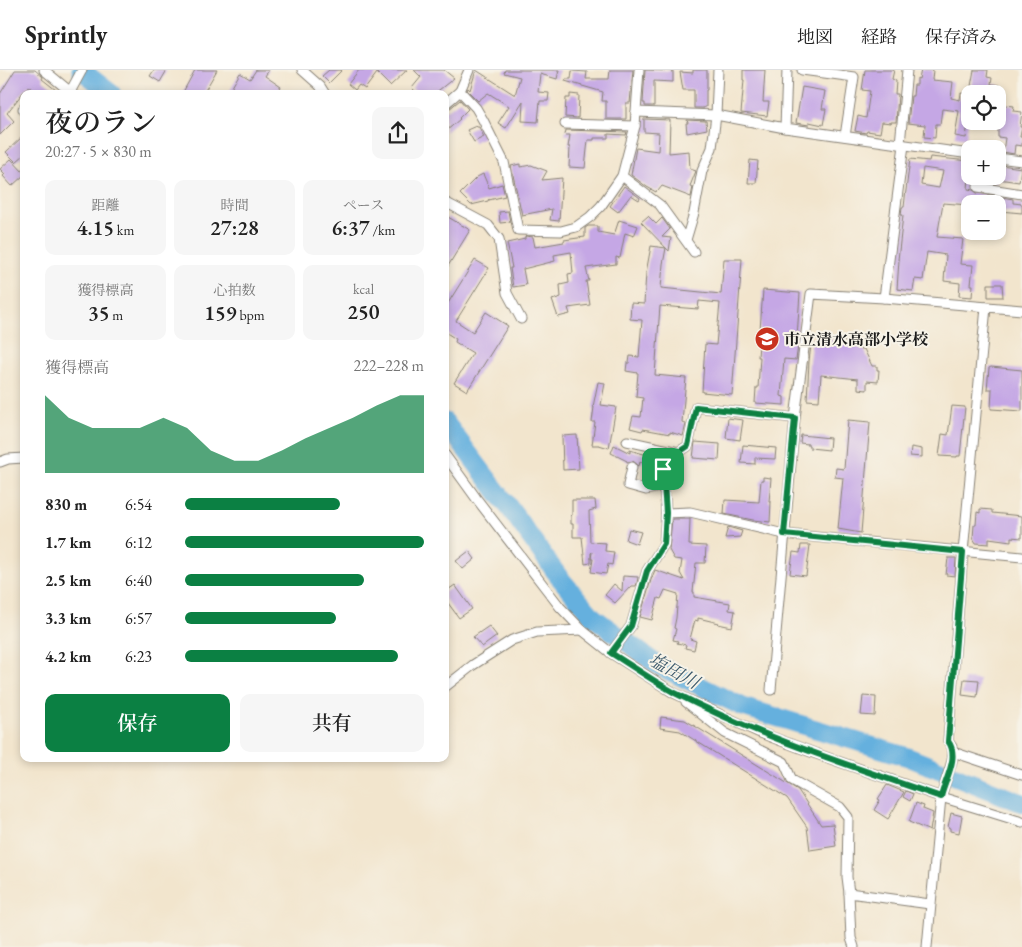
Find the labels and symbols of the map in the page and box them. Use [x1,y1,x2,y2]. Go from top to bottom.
school or university icon: 市立清水高部小学校 [754,326,780,352]
place label: 市立清水高部小学校 [784,329,929,350]
pin [642,448,684,490]
water label: 塩田川 [645,647,705,695]

